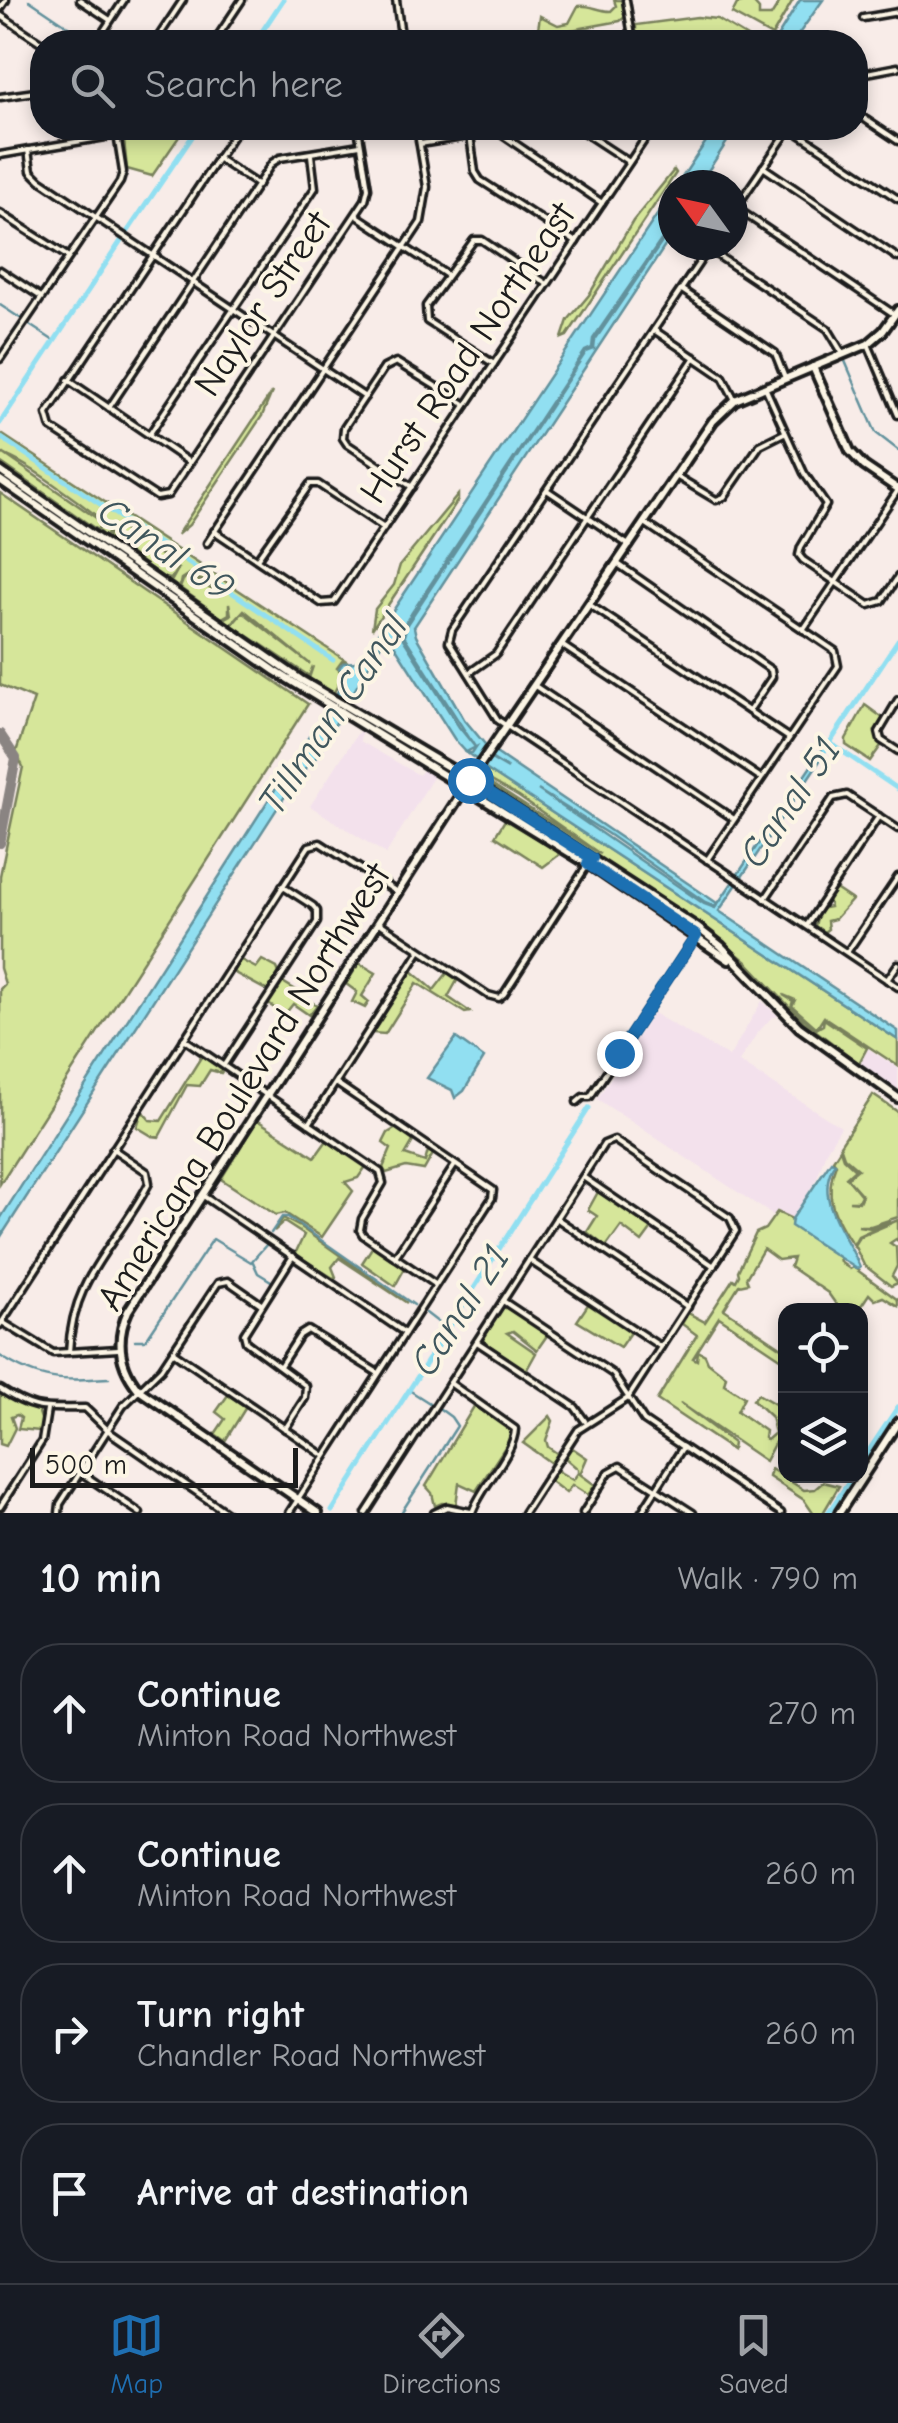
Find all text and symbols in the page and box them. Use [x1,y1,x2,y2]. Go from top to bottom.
search box [30,30,868,140]
icon: search [65,58,120,113]
text: Search here [145,63,343,107]
north arrow [658,170,748,260]
street label: Hurst Road Northeast [351,194,586,512]
street label: Naylor Street [185,202,341,405]
water label: Canal 69 [90,487,242,611]
water label: Tillman Canal [249,603,418,823]
water label: Canal 51 [730,728,850,876]
route start [448,758,494,804]
street label: Americana Boulevard Northwest [88,854,401,1319]
route end [597,1031,643,1077]
water label: Canal 21 [401,1236,519,1384]
map controls [778,1303,868,1483]
button: locate [778,1303,868,1393]
button: layers [778,1393,868,1483]
scale bar [30,1443,298,1488]
text: 500 m [45,1449,127,1481]
text: 10 min [40,1554,162,1603]
text: Walk · 790 m [678,1560,858,1597]
text: Continue [137,1673,281,1717]
icon: ahead [42,1686,97,1741]
text: 270 m [768,1695,856,1732]
text: Minton Road Northwest [137,1717,456,1754]
text: Continue [137,1833,281,1877]
icon: ahead [42,1846,97,1901]
text: 260 m [765,1855,856,1892]
text: Minton Road Northwest [137,1877,456,1914]
text: Turn right [137,1993,304,2037]
icon: right [42,2006,97,2061]
text: 260 m [765,2015,856,2052]
text: Chandler Road Northwest [137,2037,485,2074]
icon: arrive [42,2166,97,2221]
text: Arrive at destination [137,2171,469,2215]
tab: Map [109,2308,164,2400]
tab: Directions [382,2308,501,2400]
tab: Saved [719,2308,789,2400]

